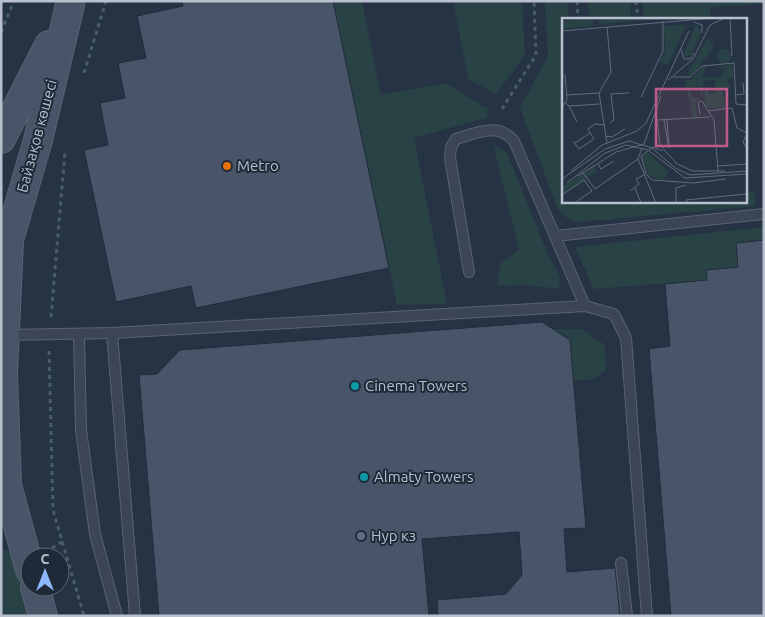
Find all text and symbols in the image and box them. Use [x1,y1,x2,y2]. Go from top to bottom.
inset map [562,18,748,202]
street label: Байзақов көшесі [13,78,60,194]
place label: Metro [237,157,279,174]
marker: Metro [221,160,233,172]
place label: Cinema Towers [365,377,467,394]
marker: Cinema Towers [349,380,361,392]
place label: Almaty Towers [374,468,473,485]
marker: Almaty Towers [358,471,370,483]
place label: Нур кз [371,527,416,544]
marker: Нур кз [355,530,367,542]
north arrow [20,547,70,597]
text: С [41,551,50,567]

